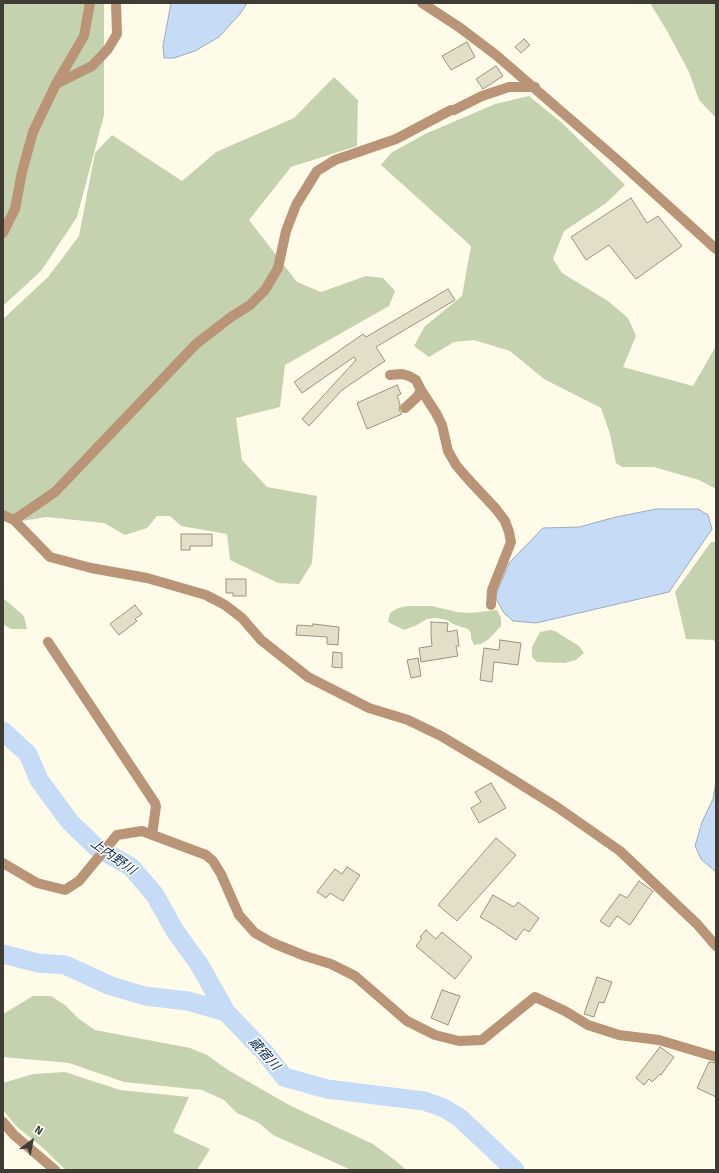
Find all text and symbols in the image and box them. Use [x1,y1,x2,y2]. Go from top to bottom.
water label: 上内野川 [87,835,139,879]
water label: 蔵宿川 [245,1034,283,1074]
north arrow [12,1121,52,1161]
text: N [32,1123,45,1138]

